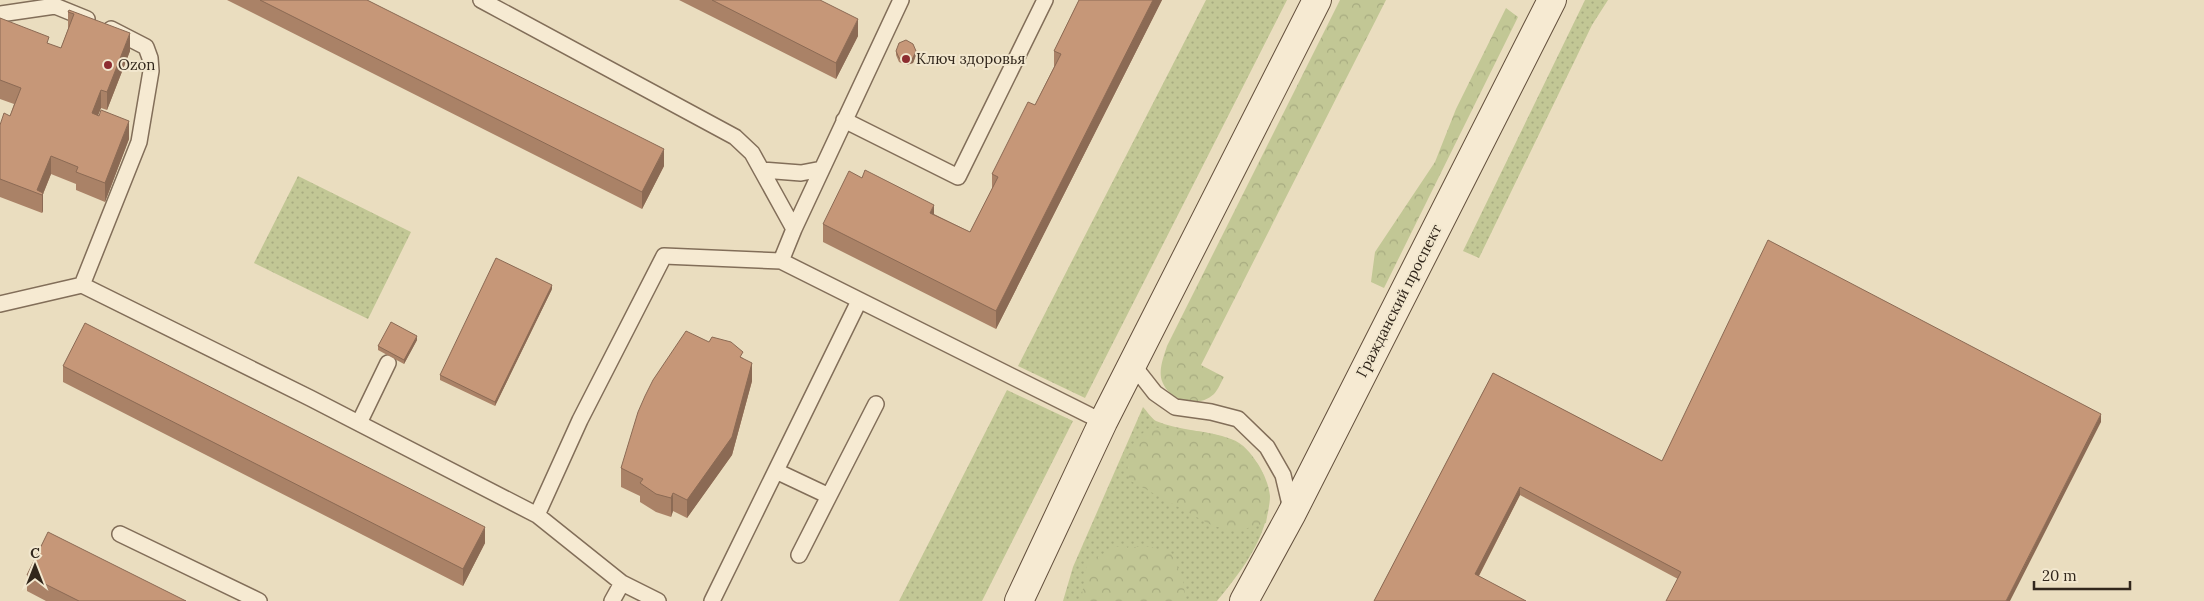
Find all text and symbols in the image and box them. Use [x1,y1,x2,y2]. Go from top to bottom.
place label: Ключ здоровья [916,49,1026,68]
marker: Ключ здоровья [900,53,912,65]
place label: Ozon [118,55,155,74]
marker: Ozon [102,59,114,71]
street label: Гражданский проспект [1352,221,1446,380]
north arrow [10,541,60,591]
text: С [30,544,40,562]
scale bar [2034,558,2130,590]
text: 20 m [2042,566,2077,585]

